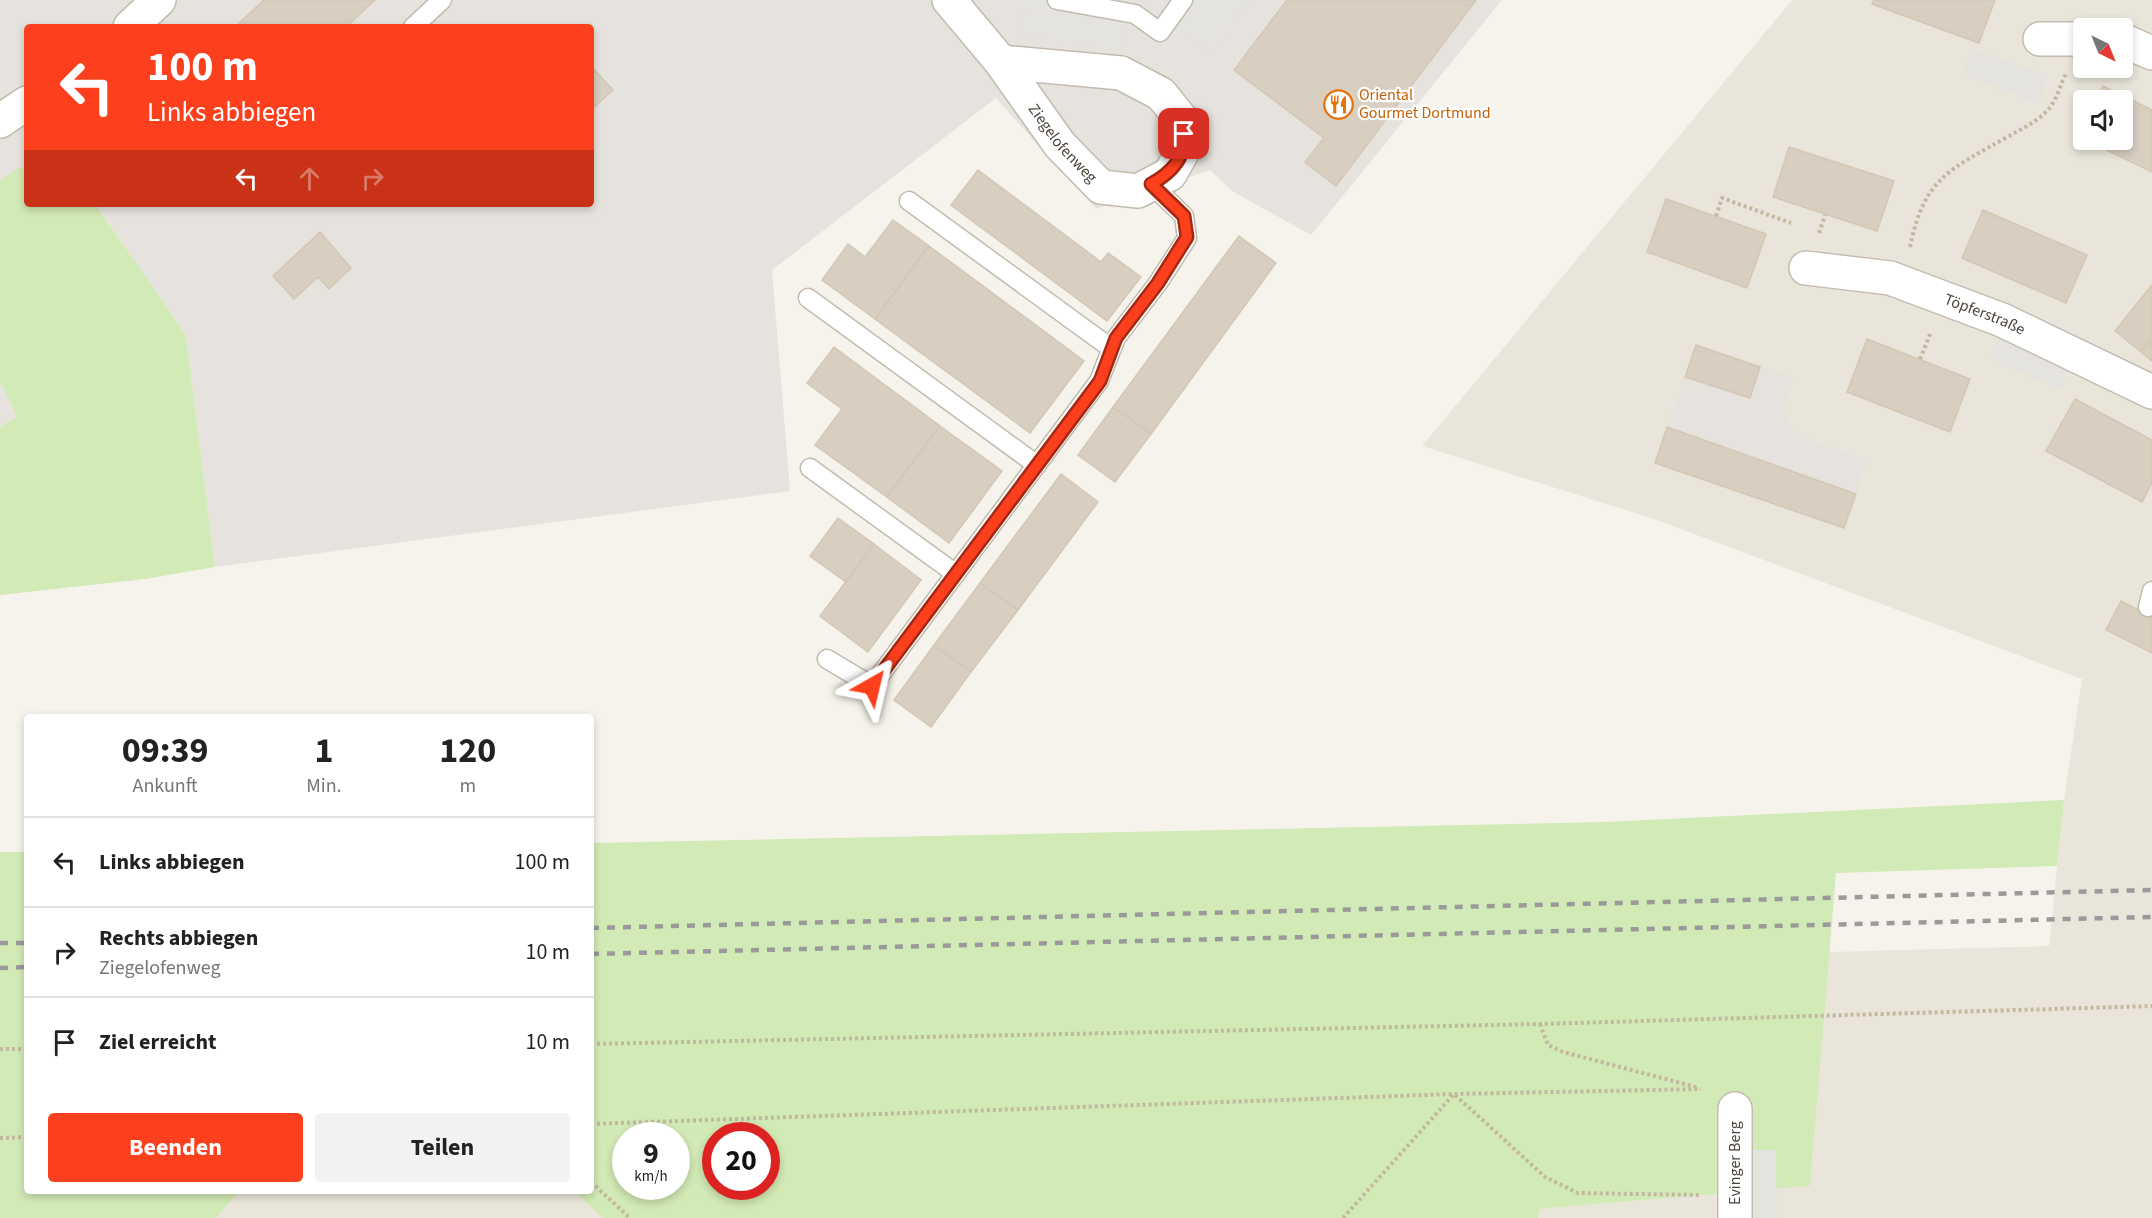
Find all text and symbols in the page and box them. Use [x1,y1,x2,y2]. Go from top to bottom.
north arrow [2073,18,2133,78]
map controls [2073,18,2133,150]
text: 100 m [147,37,258,97]
icon: left [48,48,126,126]
place label: Oriental Gourmet Dortmund [1359,84,1491,124]
restaurant icon: Oriental Gourmet Dortmund [1322,88,1354,120]
button: sound [2073,90,2133,150]
text: Links abbiegen [147,93,316,132]
street label: Ziegelofenweg [1023,99,1102,188]
pin [1158,108,1209,159]
icon: arrive [1167,117,1200,150]
icon: left [230,162,263,195]
icon: ahead [293,162,326,195]
icon: right [356,162,389,195]
street label: Töpferstraße [1941,288,2029,341]
position arrow [840,654,904,718]
text: 09:39 [122,725,209,776]
text: 1 [314,725,333,776]
text: 120 [439,725,496,776]
text: Ankunft [133,772,198,800]
text: Min. [306,772,342,800]
text: m [459,772,476,800]
icon: left [48,846,81,879]
text: Links abbiegen [99,846,245,878]
text: 100 m [515,846,570,878]
text: Rechts abbiegen [99,922,258,954]
icon: right [48,936,81,969]
text: 10 m [525,936,570,968]
text: Ziegelofenweg [99,954,221,982]
icon: arrive [48,1026,81,1059]
text: Ziel erreicht [99,1026,217,1058]
text: 10 m [525,1026,570,1058]
button: Beenden [48,1113,303,1182]
button: Teilen [315,1113,570,1182]
street label: Evinger Berg [1724,1121,1746,1205]
speed limit sign: 20 [702,1122,780,1200]
text: 9 [643,1132,659,1175]
text: km/h [634,1166,668,1187]

